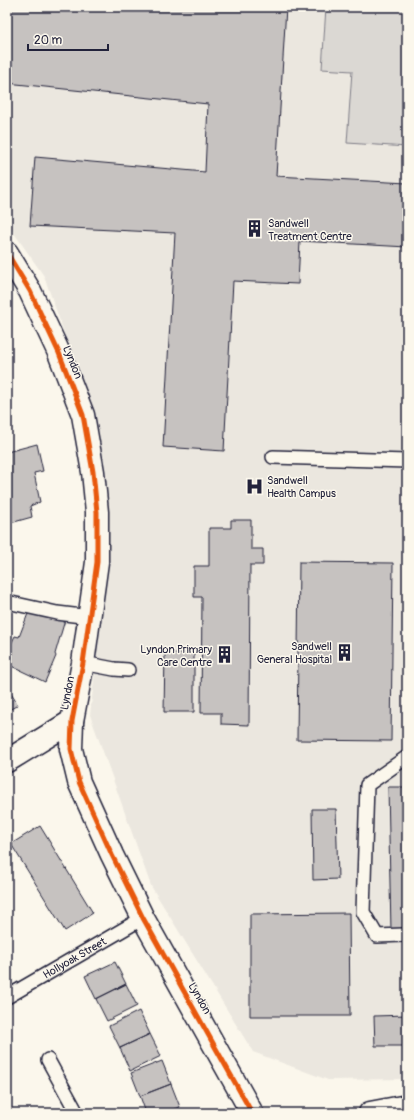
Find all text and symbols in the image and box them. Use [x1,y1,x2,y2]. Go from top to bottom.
scale bar [28,26,108,52]
text: 20 m [34,33,63,48]
place label: Sandwell Treatment Centre [268,217,352,243]
building icon: Sandwell Treatment Centre [245,219,265,239]
street label: Lyndon [60,344,85,381]
place label: Sandwell Health Campus [267,474,336,500]
hospital icon: Sandwell Health Campus [244,476,264,496]
place label: Sandwell General Hospital [257,640,332,666]
building icon: Sandwell General Hospital [335,642,355,662]
place label: Lyndon Primary Care Centre [140,643,213,669]
building icon: Lyndon Primary Care Centre [215,645,235,665]
street label: Lyndon [58,675,77,711]
street label: Hollyoak Street [41,935,109,982]
street label: Lyndon [185,980,214,1016]

